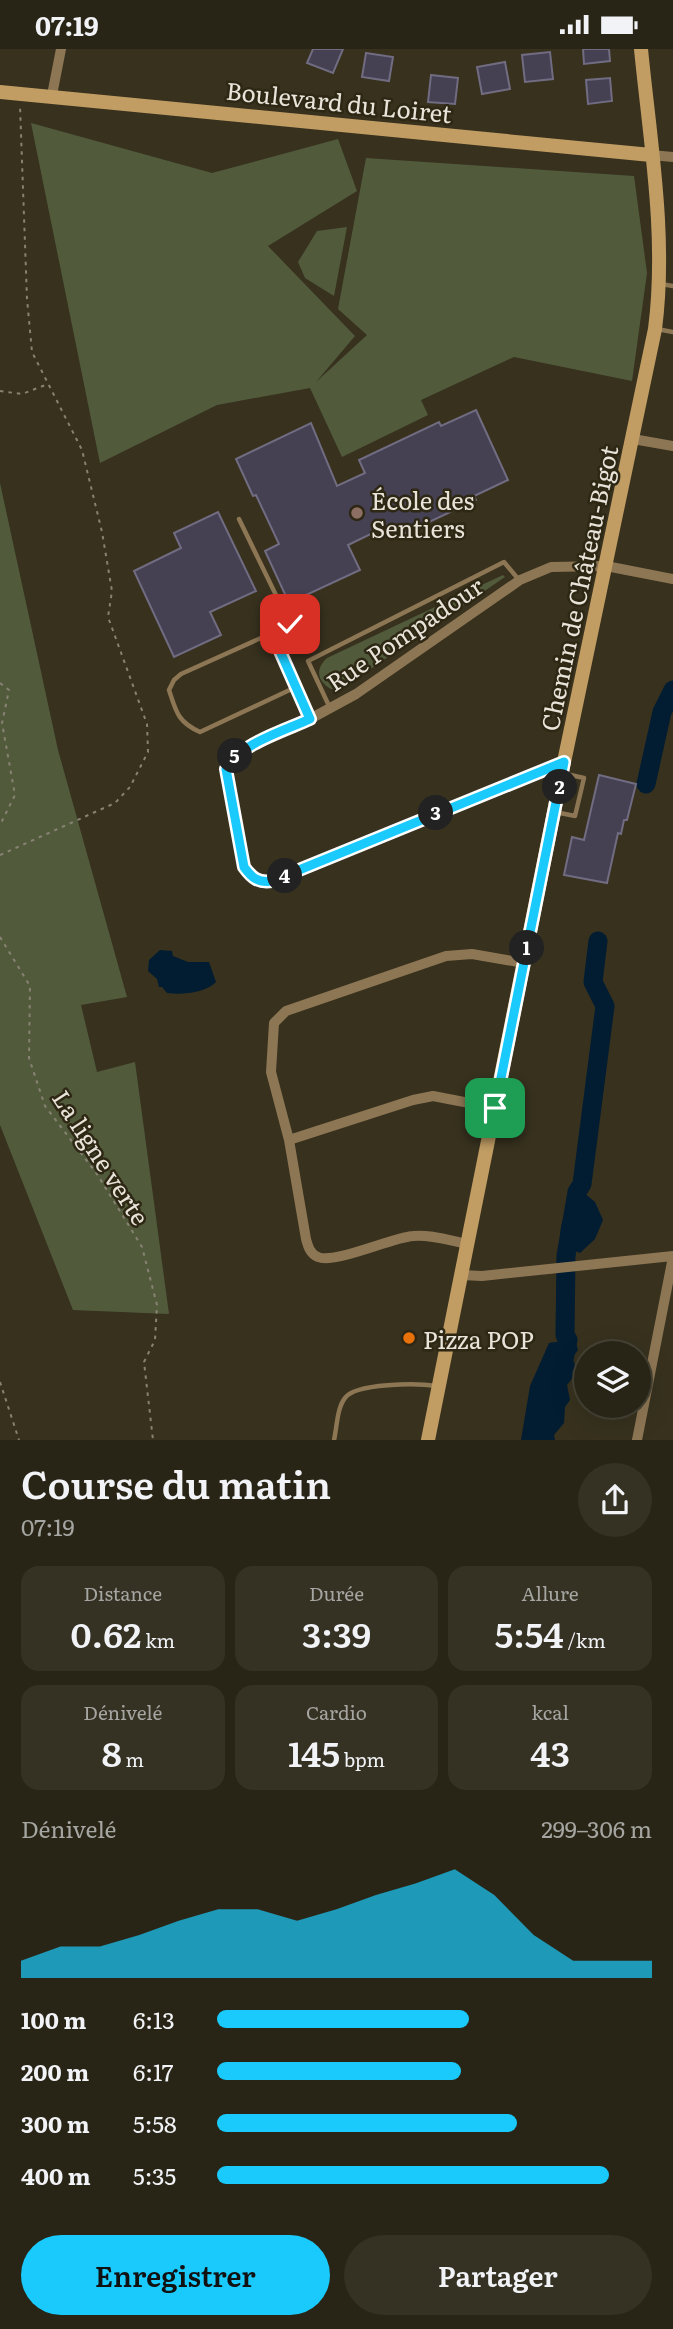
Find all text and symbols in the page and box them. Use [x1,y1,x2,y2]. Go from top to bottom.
text: 07:19 [35,5,99,44]
street label: Boulevard du Loiret [224,72,454,130]
street label: Chemin de Château-Bigot [531,442,625,734]
place label: École des Sentiers [371,482,474,545]
marker: École des Sentiers [349,505,365,521]
street label: Rue Pompadour [318,567,490,699]
pin [260,594,320,654]
icon: check [271,605,309,643]
pin: 5 [218,739,252,773]
text: 5 [229,741,240,769]
pin: 2 [542,769,578,805]
text: 2 [554,772,565,800]
pin: 3 [418,795,453,831]
text: 3 [430,798,441,826]
pin: 4 [268,859,302,893]
text: 4 [279,861,290,889]
pin: 1 [510,930,544,965]
text: 1 [523,933,530,961]
pin [465,1078,525,1138]
street label: La ligne verte [45,1083,159,1231]
icon: arrive [476,1089,514,1127]
place label: Pizza POP [423,1321,534,1356]
marker: Pizza POP [401,1330,417,1346]
map controls [574,1341,651,1418]
button: layers [574,1341,651,1418]
text: Course du matin [21,1454,331,1511]
button: share [578,1463,652,1537]
text: 07:19 [21,1509,75,1543]
text: Distance [84,1579,162,1607]
text: Durée [309,1579,364,1607]
text: Allure [522,1579,579,1607]
text: 0.62 [71,1607,141,1659]
text: 3:39 [302,1607,371,1659]
text: 5:54 [495,1607,564,1659]
text: km [141,1626,175,1654]
text: /km [564,1626,606,1654]
text: Dénivelé [83,1698,162,1726]
text: Cardio [306,1698,367,1726]
text: kcal [531,1698,569,1726]
text: 8 [102,1726,122,1778]
text: 145 [288,1726,340,1778]
text: 43 [530,1726,570,1778]
text: m [122,1745,144,1773]
text: bpm [340,1745,385,1773]
text: Dénivelé [21,1811,117,1845]
text: 299–306 m [541,1811,652,1845]
text: 100 m [21,2002,86,2036]
text: 6:13 [133,2002,175,2036]
text: 200 m [21,2054,89,2088]
text: 6:17 [133,2054,173,2088]
text: 300 m [21,2106,90,2140]
text: 5:58 [133,2106,177,2140]
text: 400 m [21,2158,91,2192]
text: 5:35 [133,2158,176,2192]
button: Enregistrer [21,2235,330,2315]
button: Partager [344,2235,652,2315]

